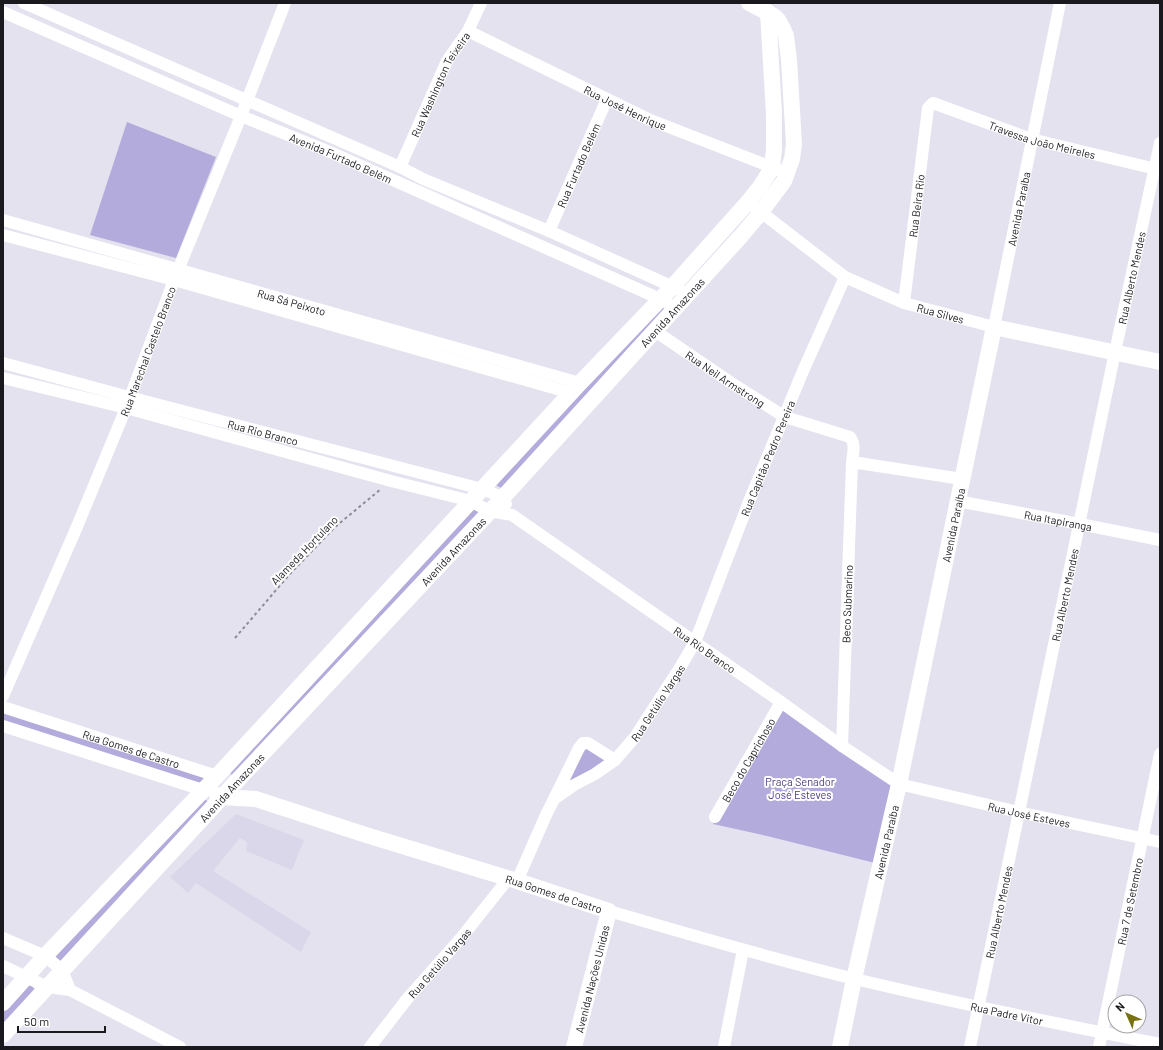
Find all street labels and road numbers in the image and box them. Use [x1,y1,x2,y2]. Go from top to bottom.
street label: Rua Washington Teixeira [408,29,472,139]
street label: Rua José Henrique [582,82,669,132]
street label: Travessa João Meireles [987,118,1097,161]
street label: Rua Furtado Belém [554,121,602,209]
street label: Avenida Furtado Belém [288,130,394,185]
street label: Avenida Paraíba [1004,170,1032,247]
street label: Rua Beira Rio [906,173,926,238]
street label: Rua Alberto Mendes [1115,230,1147,325]
street label: Avenida Amazonas [637,275,707,349]
street label: Rua Marechal Castelo Branco [117,284,178,418]
street label: Rua Sá Peixoto [256,286,327,317]
street label: Rua Silves [916,300,966,325]
street label: Rua Neil Armstrong [684,347,768,409]
street label: Rua Capitão Pedro Pereira [738,398,797,518]
street label: Rua Rio Branco [226,417,300,447]
street label: Avenida Paraíba [939,487,967,563]
street label: Rua Itapiranga [1023,507,1093,533]
street label: Alameda Hortulano [268,513,340,587]
street label: Avenida Amazonas [418,514,488,588]
street label: Rua Alberto Mendes [1048,547,1080,642]
street label: Beco Submarino [839,565,855,643]
street label: Rua Rio Branco [672,623,738,675]
street label: Rua Getúlio Vargas [628,662,687,744]
street label: Beco do Caprichoso [719,715,777,804]
street label: Rua Gomes de Castro [81,727,182,770]
street label: Avenida Amazonas [196,750,266,824]
street label: Rua José Esteves [987,799,1072,829]
street label: Avenida Paraíba [871,804,900,880]
street label: Rua 7 de Setembro [1114,856,1145,946]
street label: Rua Alberto Mendes [982,864,1014,959]
street label: Rua Gomes de Castro [504,871,604,915]
street label: Avenida Nações Unidas [572,924,612,1034]
street label: Rua Getúlio Vargas [405,925,473,1000]
street label: Rua Padre Vitor [970,999,1044,1027]

